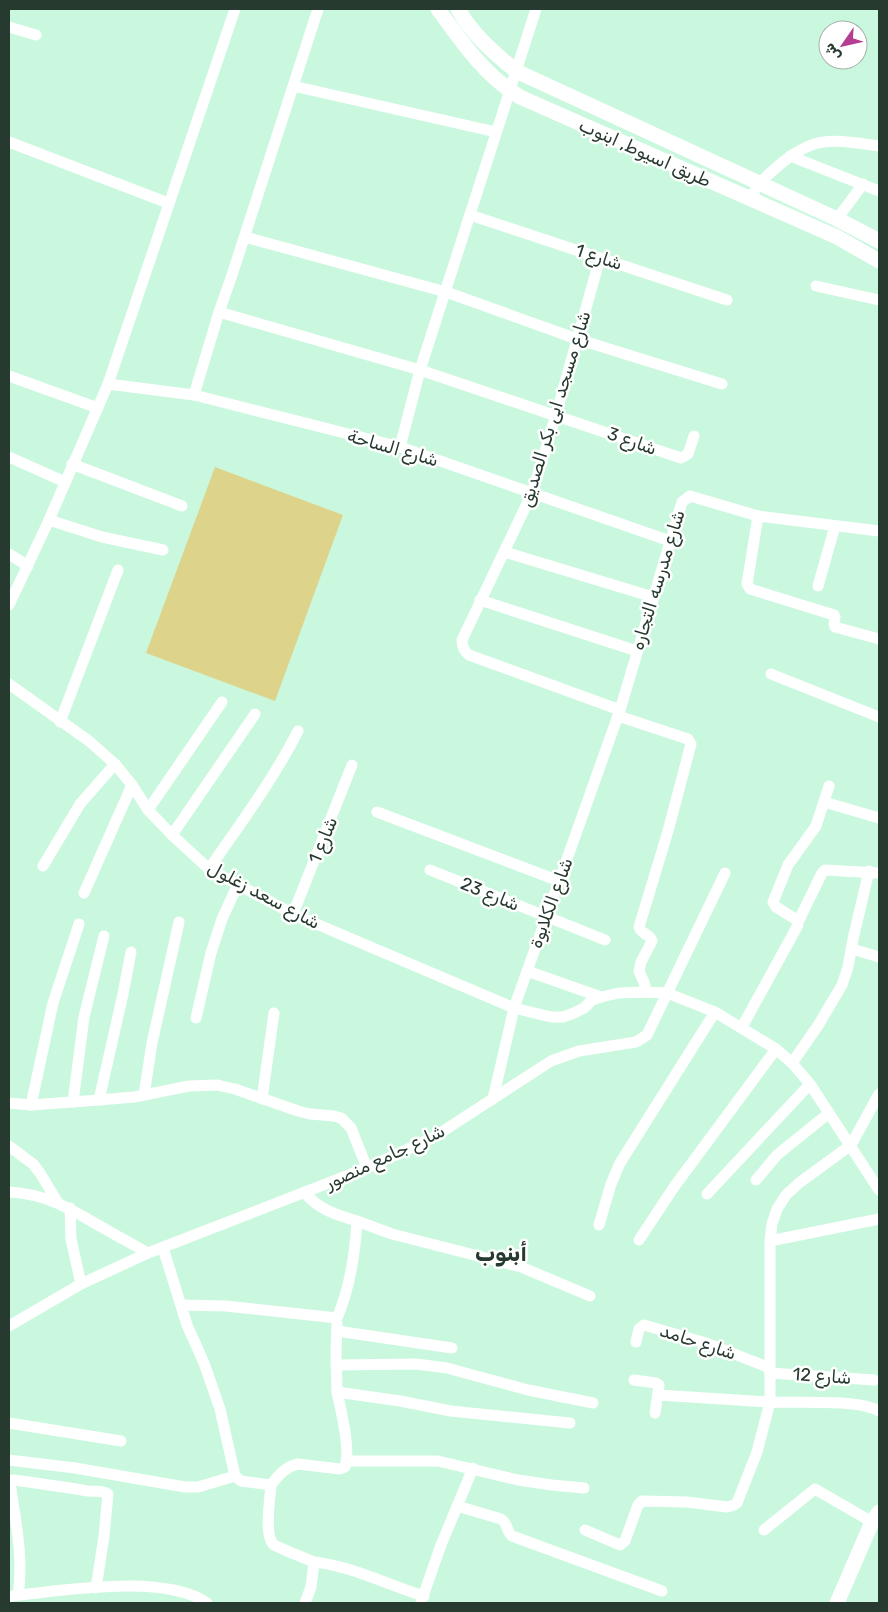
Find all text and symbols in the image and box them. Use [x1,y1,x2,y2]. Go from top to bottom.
north arrow [818,20,868,70]
text: ش [820,40,845,64]
street label: طريق اسيوط, ابنوب [575,114,715,192]
street label: شارع 1 [572,239,625,276]
street label: شارع مسجد ابى بكر الصديق [515,308,596,510]
street label: شارع 3 [604,422,660,461]
street label: شارع الساحة [345,425,441,472]
street label: شارع مدرسه التجاره [626,507,691,653]
street label: شارع 1 [304,814,343,867]
street label: شارع الكلابوة [524,855,578,952]
street label: شارع سعد زغلول [204,856,324,935]
street label: شارع 23 [457,872,523,917]
street label: شارع جامع منصور [321,1120,449,1197]
district label: أبنوب [475,1240,527,1267]
street label: شارع حامد [657,1319,739,1366]
street label: شارع 12 [792,1363,852,1390]

